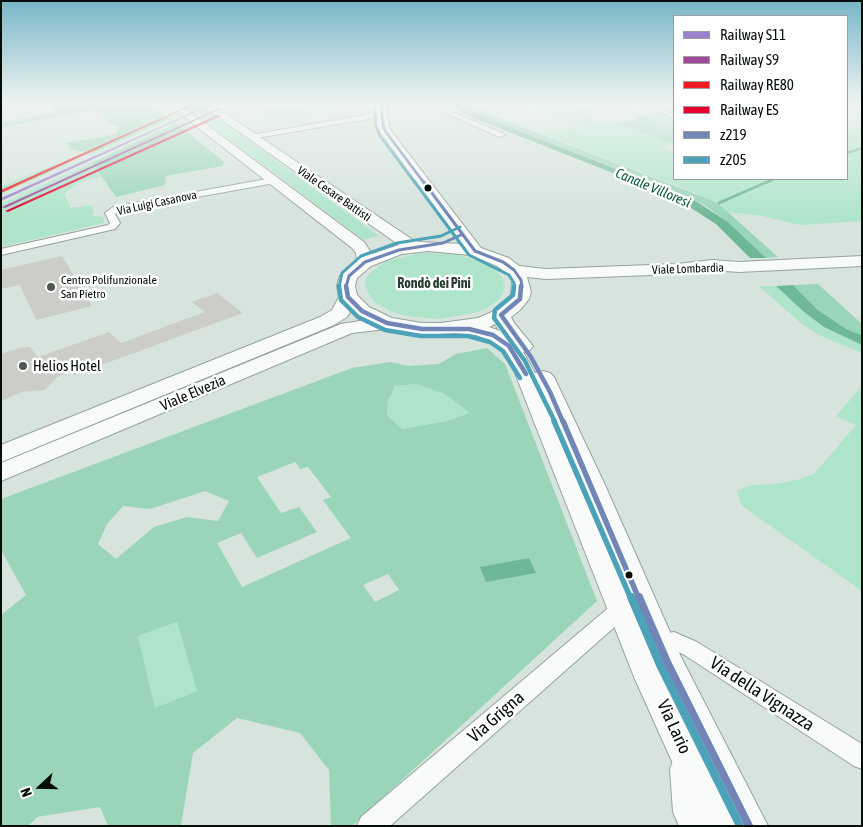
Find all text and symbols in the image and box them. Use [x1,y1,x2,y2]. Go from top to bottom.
legend [673,15,848,180]
text: Railway S11 [720,26,786,43]
text: Railway S9 [720,51,779,68]
text: Railway RE80 [720,76,794,93]
text: Railway ES [720,101,778,118]
text: z219 [720,126,747,143]
text: z205 [720,151,747,168]
street label: Viale Cesare Battisti [294,163,374,225]
water label: Canale Villoresi [613,165,693,211]
unlabelled marker [423,183,433,193]
street label: Via Luigi Casanova [116,188,198,218]
street label: Viale Lombardia [652,261,724,277]
place label: Centro Polifunzionale San Pietro [61,273,157,301]
district label: Rondò dei Pini [397,276,471,292]
marker: Centro Polifunzionale San Pietro [45,281,57,293]
place label: Helios Hotel [33,357,101,375]
marker: Helios Hotel [17,360,29,372]
street label: Viale Elvezia [158,371,228,415]
unlabelled marker [624,570,634,580]
street label: Via della Vignazza [706,652,818,736]
street label: Via Grigna [463,687,529,747]
street label: Via Lario [652,697,696,757]
north arrow [15,762,65,812]
text: N [17,786,35,799]

